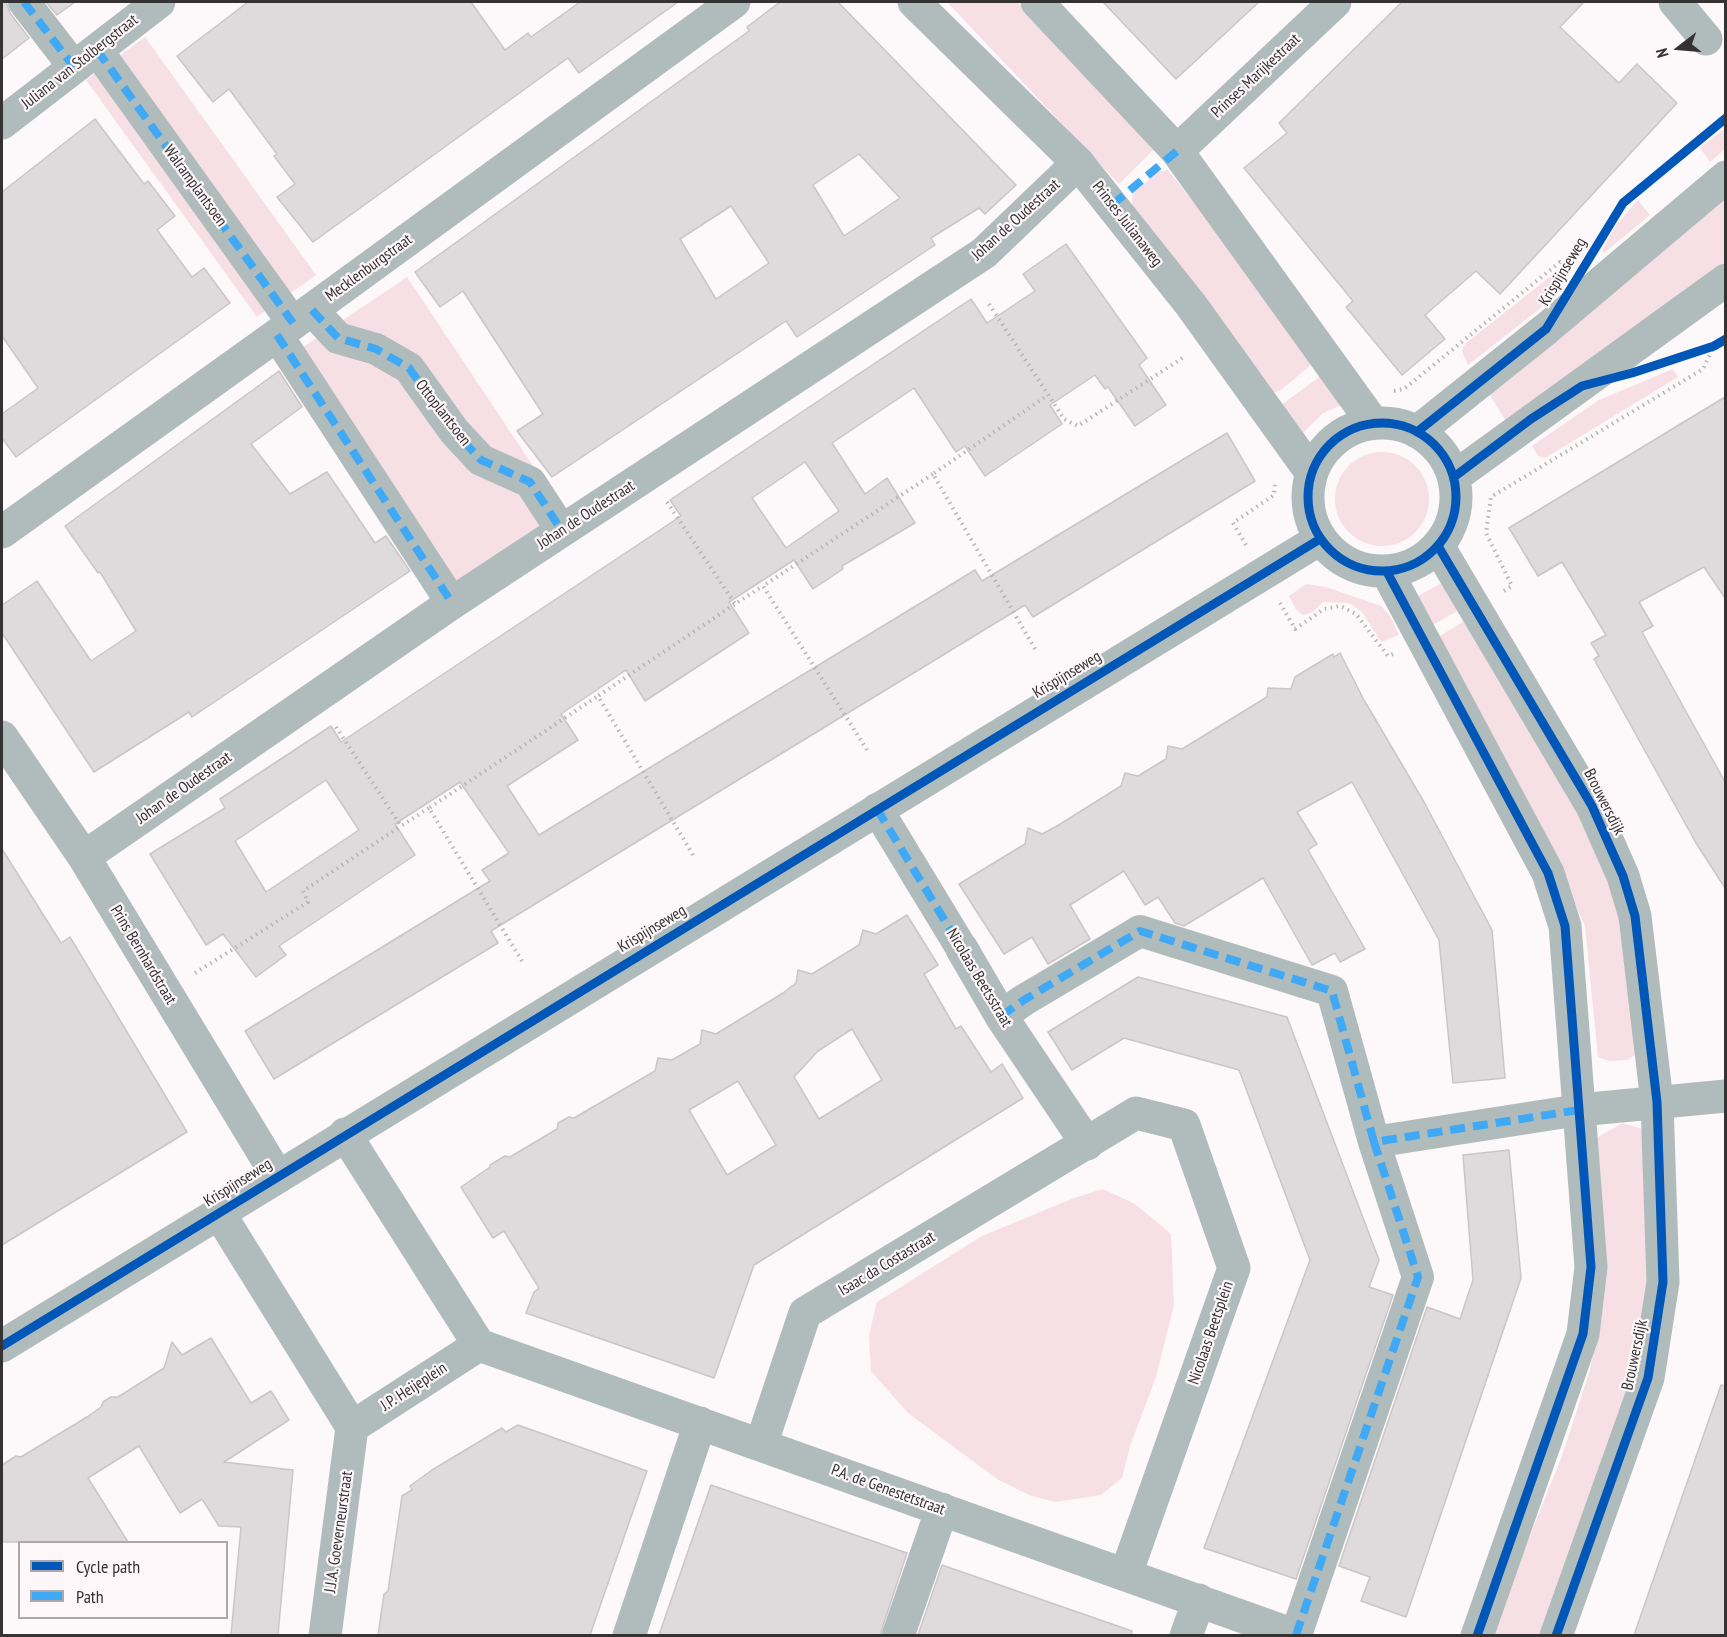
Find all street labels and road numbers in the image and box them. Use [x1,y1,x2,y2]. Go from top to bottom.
street label: Juliana van Stolbergstraat [18,11,142,113]
street label: Prinses Marijkestraat [1208,30,1304,122]
street label: Walramplantsoen [159,142,231,230]
street label: Johan de Oudestraat [968,175,1064,265]
street label: Prinses Julianaweg [1088,178,1166,270]
street label: Mecklenburgstraat [322,230,416,306]
street label: Krispijnseweg [1535,234,1591,310]
street label: Ottoplantsoen [411,376,475,450]
street label: Johan de Oudestraat [534,476,638,554]
street label: Krispijnseweg [1029,647,1105,703]
street label: Johan de Oudestraat [133,748,235,828]
street label: Brouwersdijk [1579,766,1629,838]
street label: Krispijnseweg [614,901,690,957]
street label: Prins Bernhardstraat [106,902,180,1008]
street label: Nicolaas Beetsstraat [942,925,1016,1031]
street label: Krispijnseweg [201,1155,275,1211]
street label: Isaac da Costastraat [835,1228,939,1300]
street label: Nicolaas Beetsplein [1184,1279,1238,1387]
street label: Brouwersdijk [1618,1318,1652,1392]
street label: J.P. Heijeplein [377,1359,451,1415]
street label: P.A. de Genestetstraat [829,1461,947,1519]
street label: J.J.A. Goeverneurstraat [321,1470,357,1594]

